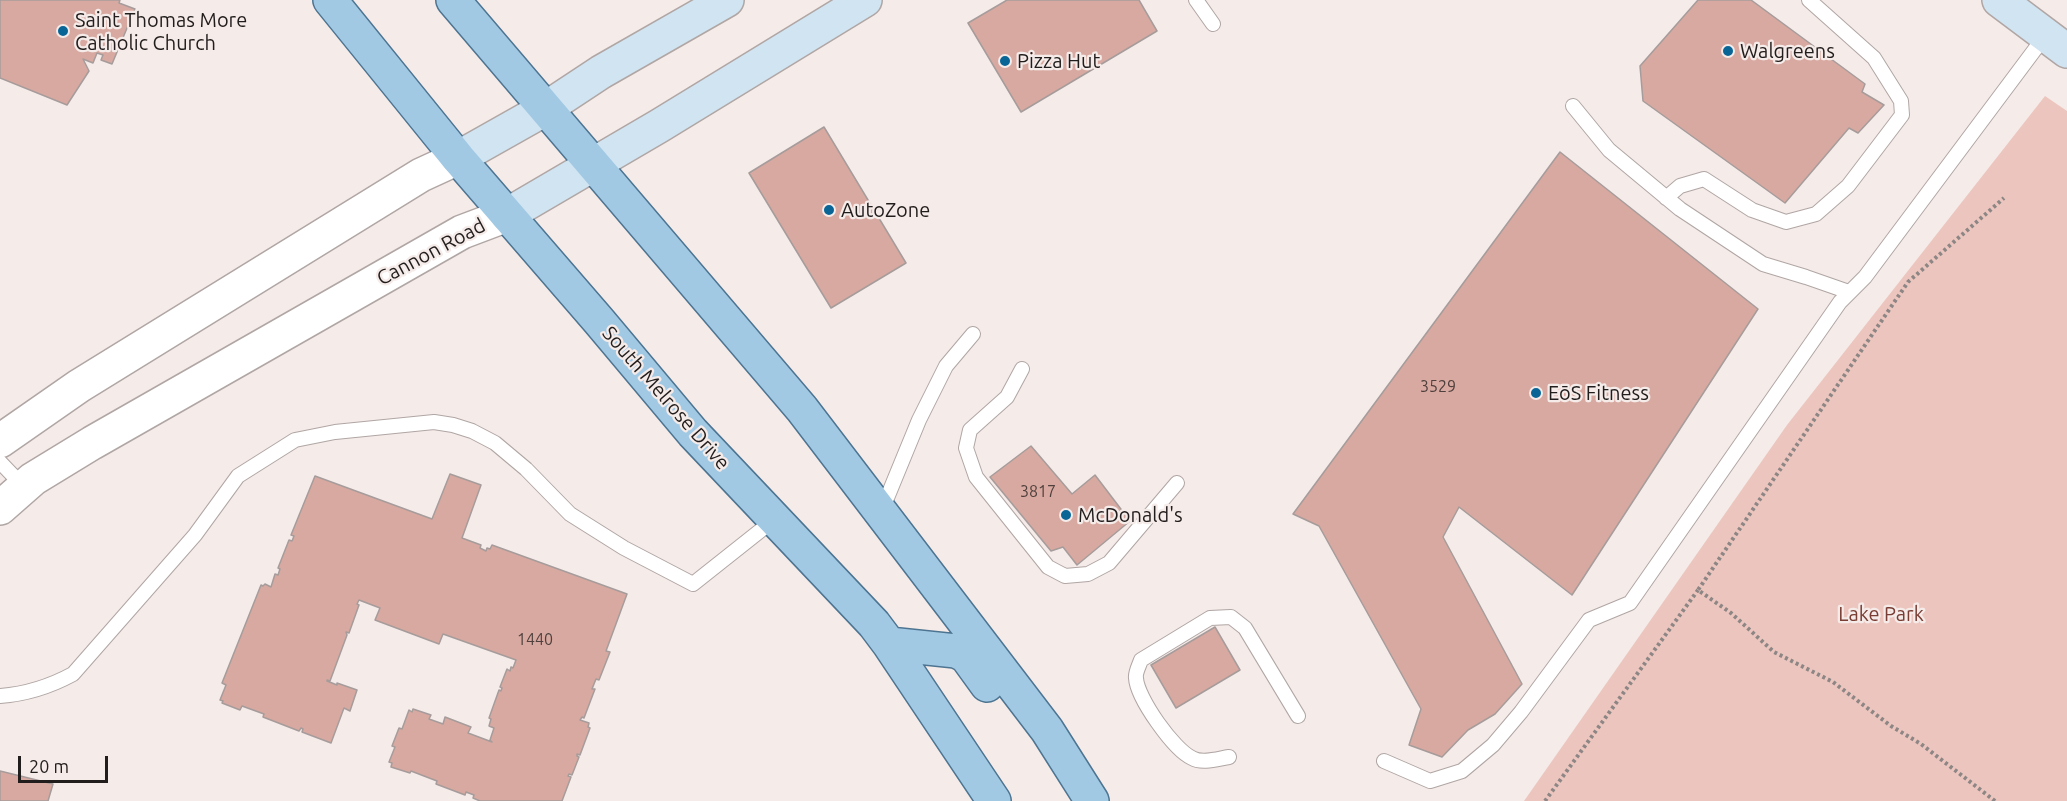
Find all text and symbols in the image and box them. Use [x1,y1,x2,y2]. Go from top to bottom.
place label: Saint Thomas More Catholic Church [75,8,247,55]
marker: Saint Thomas More Catholic Church [56,24,70,38]
place label: Walgreens [1740,39,1835,63]
marker: Walgreens [1721,44,1735,58]
place label: Pizza Hut [1017,49,1100,73]
marker: Pizza Hut [998,54,1012,68]
place label: AutoZone [841,198,930,222]
marker: AutoZone [822,203,836,217]
street label: Cannon Road [373,213,489,291]
street label: South Melrose Drive [597,321,735,475]
house number: 3529 [1420,377,1456,397]
place label: EōS Fitness [1548,381,1649,405]
marker: EōS Fitness [1529,386,1543,400]
house number: 3817 [1020,482,1056,502]
place label: McDonald's [1078,503,1183,527]
marker: McDonald's [1059,508,1073,522]
park label: Lake Park [1838,602,1924,626]
house number: 1440 [517,630,553,650]
scale bar [21,744,111,782]
text: 20 m [29,756,69,776]

